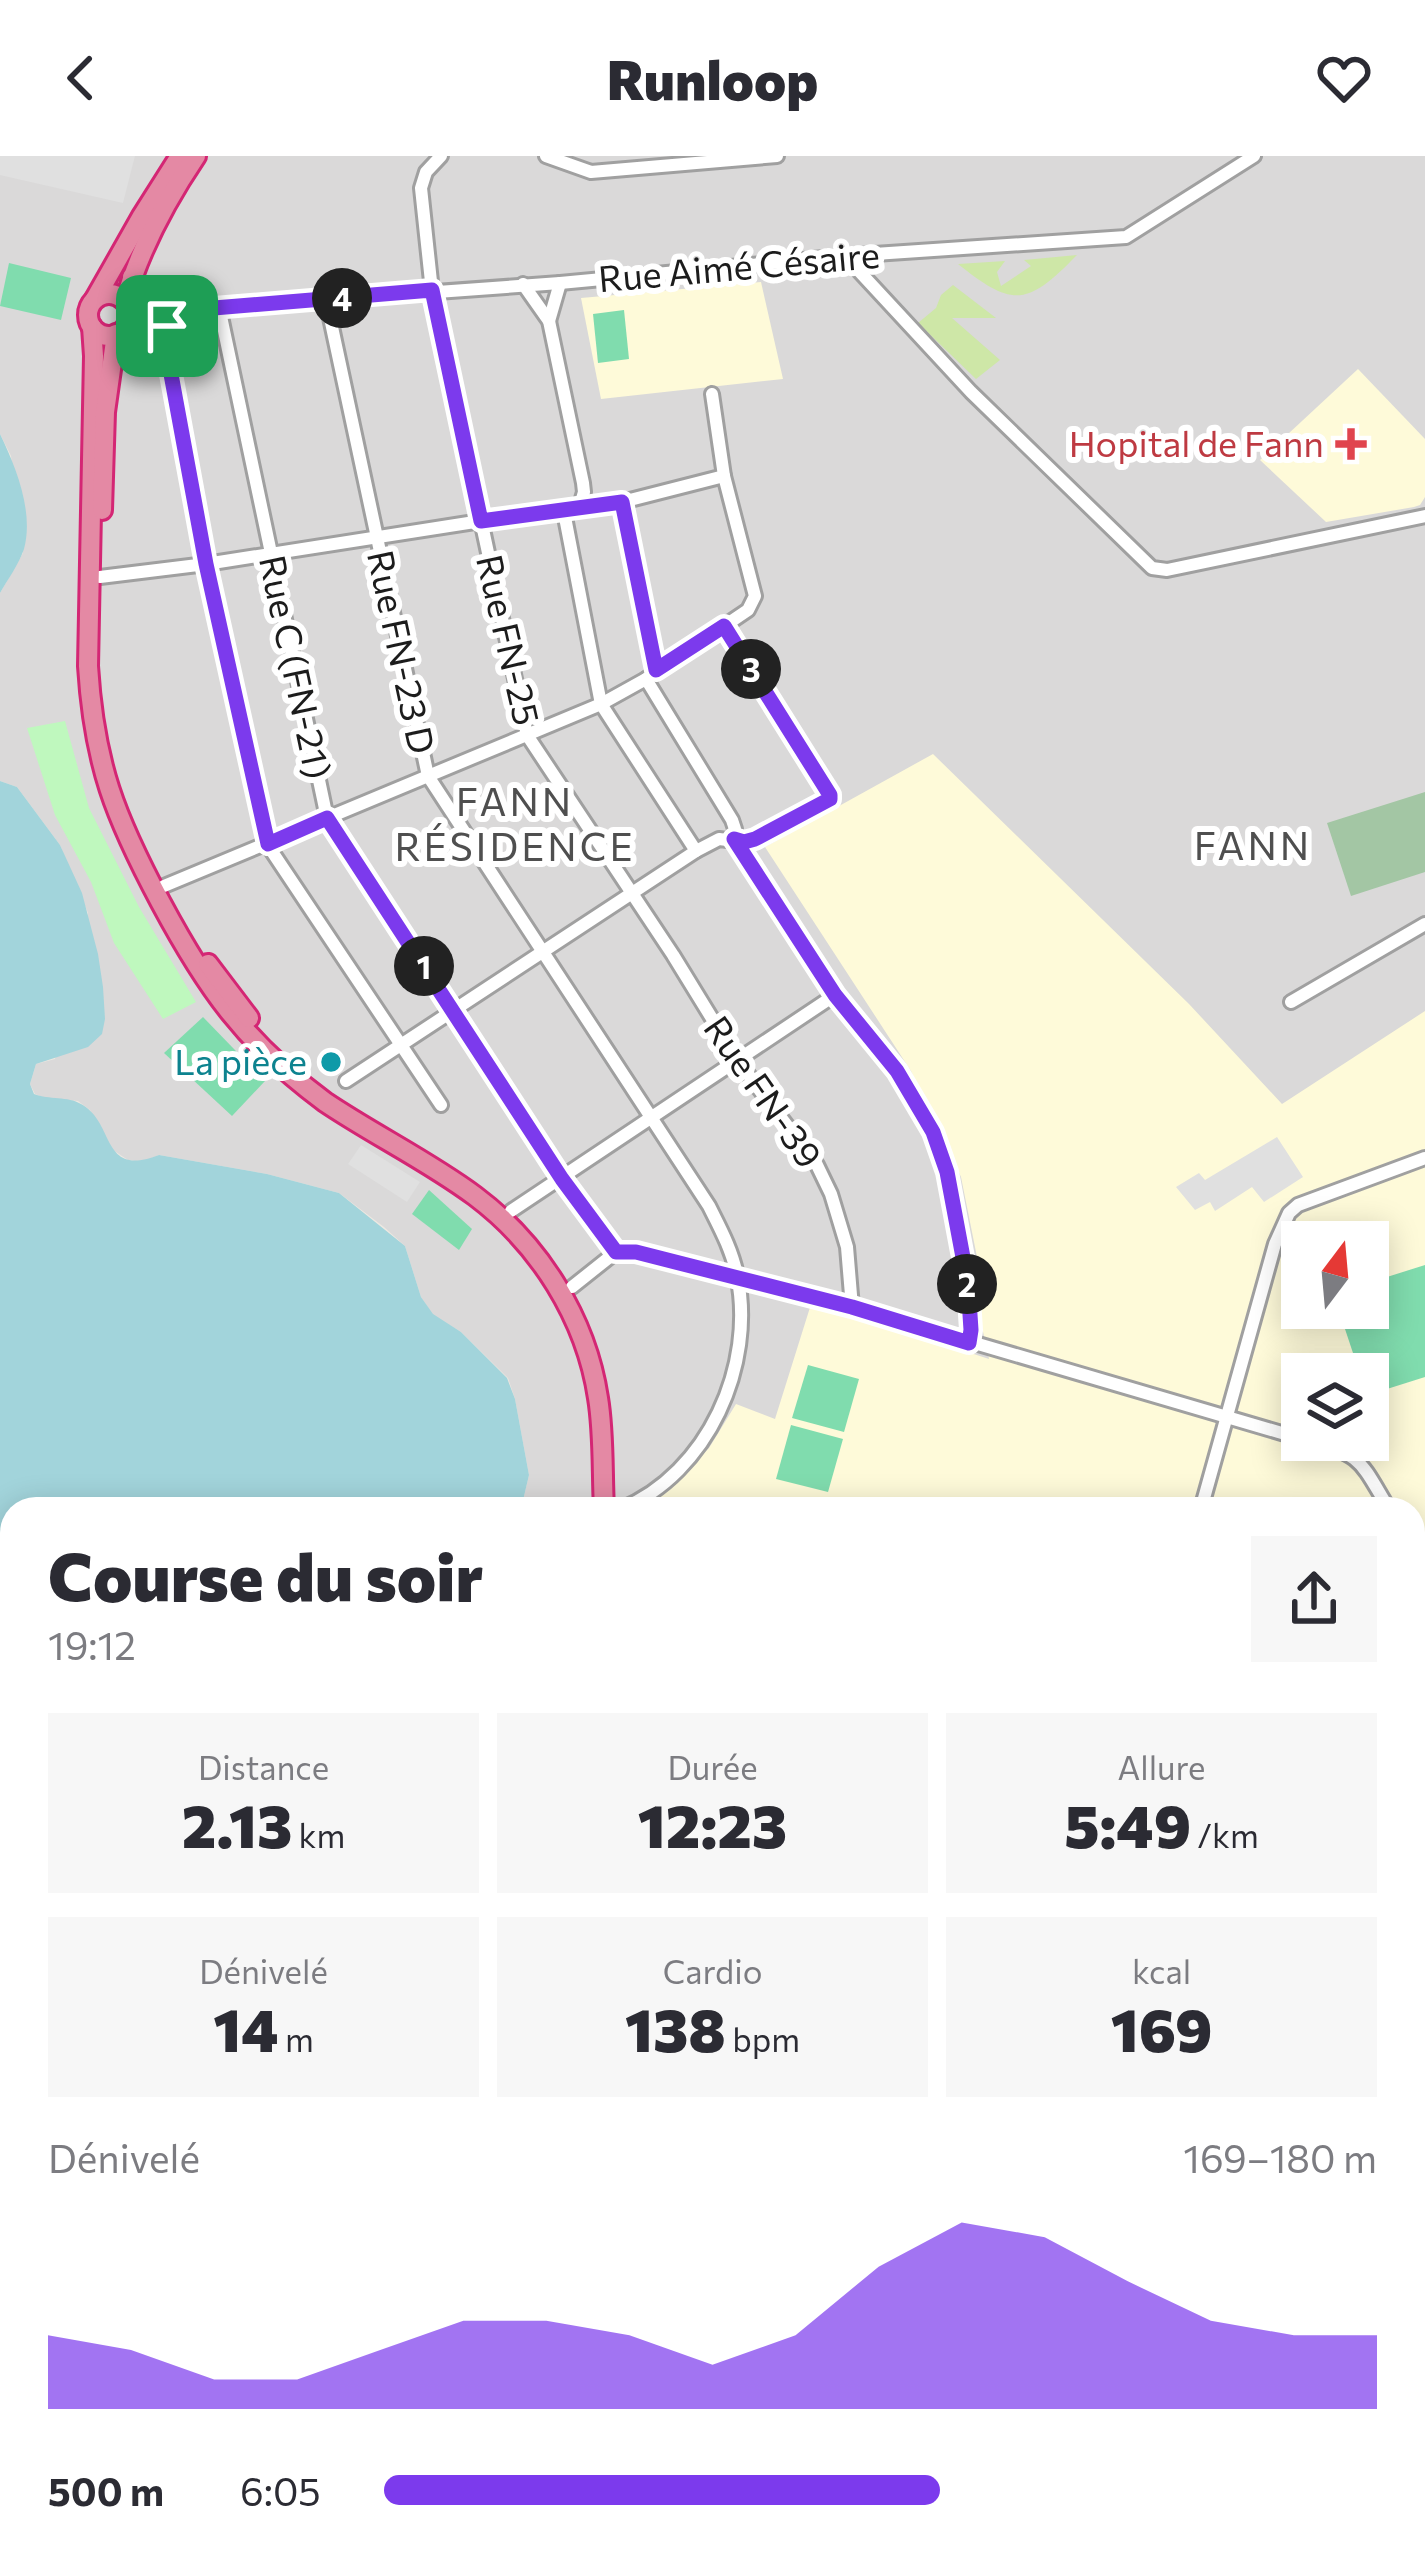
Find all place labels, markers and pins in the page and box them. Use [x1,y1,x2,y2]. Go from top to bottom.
pin: 4 [312,268,372,328]
pin [116,275,218,377]
place label: Hopital de Fann [1069,420,1324,464]
marker: Hopital de Fann [1335,428,1367,460]
pin: 3 [721,639,781,699]
pin: 1 [394,936,454,996]
place label: La pièce [174,1038,307,1082]
marker: La pièce [318,1049,344,1075]
pin: 2 [937,1254,997,1314]

